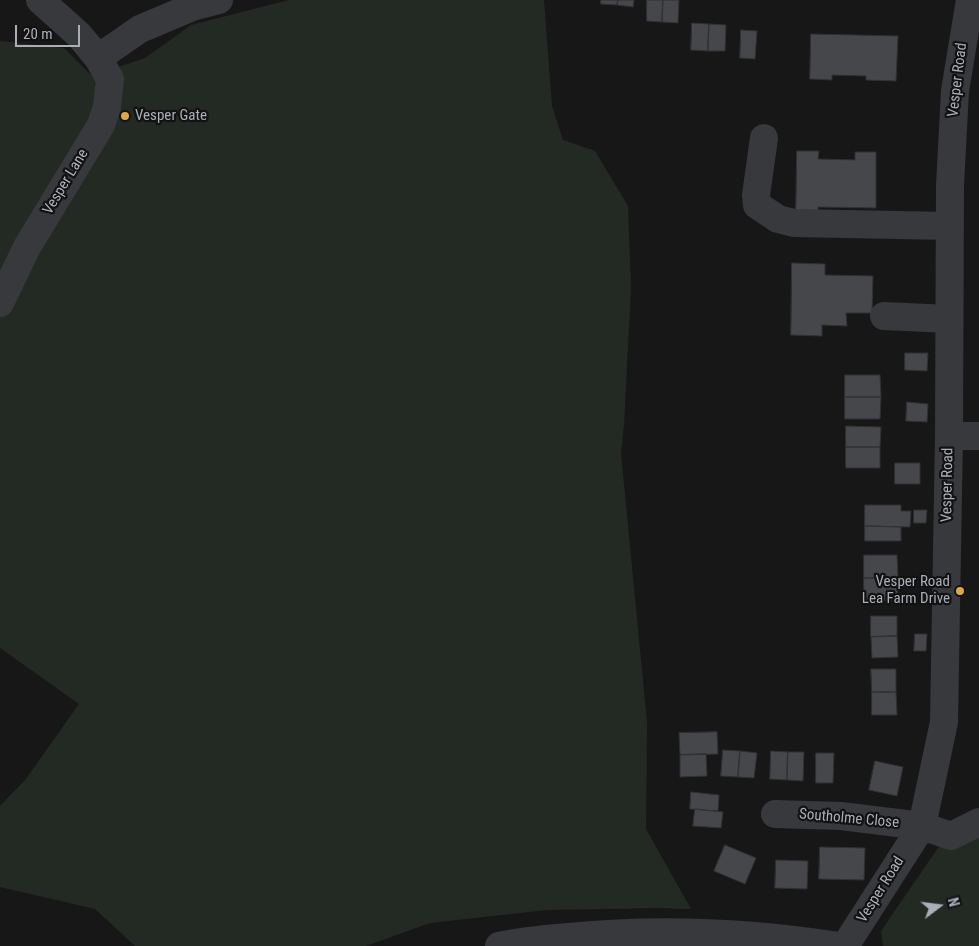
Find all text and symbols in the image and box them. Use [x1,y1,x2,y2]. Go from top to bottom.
scale bar [18,15,82,47]
text: 20 m [23,25,53,43]
street label: Vesper Road [945,42,971,118]
place label: Vesper Gate [135,107,207,125]
marker: Vesper Gate [119,110,131,122]
street label: Vesper Lane [39,146,93,218]
street label: Vesper Road [938,448,958,522]
place label: Vesper Road Lea Farm Drive [862,573,950,608]
marker: Vesper Road Lea Farm Drive [954,585,966,597]
street label: Southolme Close [798,806,900,832]
street label: Vesper Road [854,854,908,926]
north arrow [914,881,964,931]
text: N [945,896,962,908]

